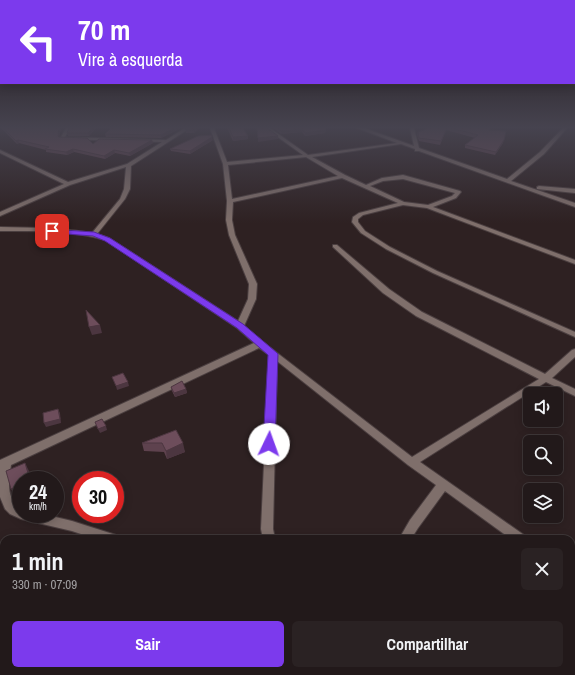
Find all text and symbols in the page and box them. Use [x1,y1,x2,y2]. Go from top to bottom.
text: 70 m [78,11,130,49]
icon: left [12,16,64,68]
text: Vire à esquerda [78,47,183,72]
pin [35,214,69,248]
icon: arrive [41,220,63,242]
map controls [523,387,563,523]
button: sound [523,387,563,427]
position arrow [248,423,290,465]
button: search [523,435,563,475]
speed limit sign: 30 [72,471,124,523]
text: 24 [29,478,47,505]
button: layers [523,483,563,523]
text: km/h [29,500,47,513]
text: 1 min [12,545,63,577]
button: close [521,548,563,590]
text: 330 m · 07:09 [12,576,77,593]
button: Sair [12,621,284,667]
button: Compartilhar [292,621,563,667]

